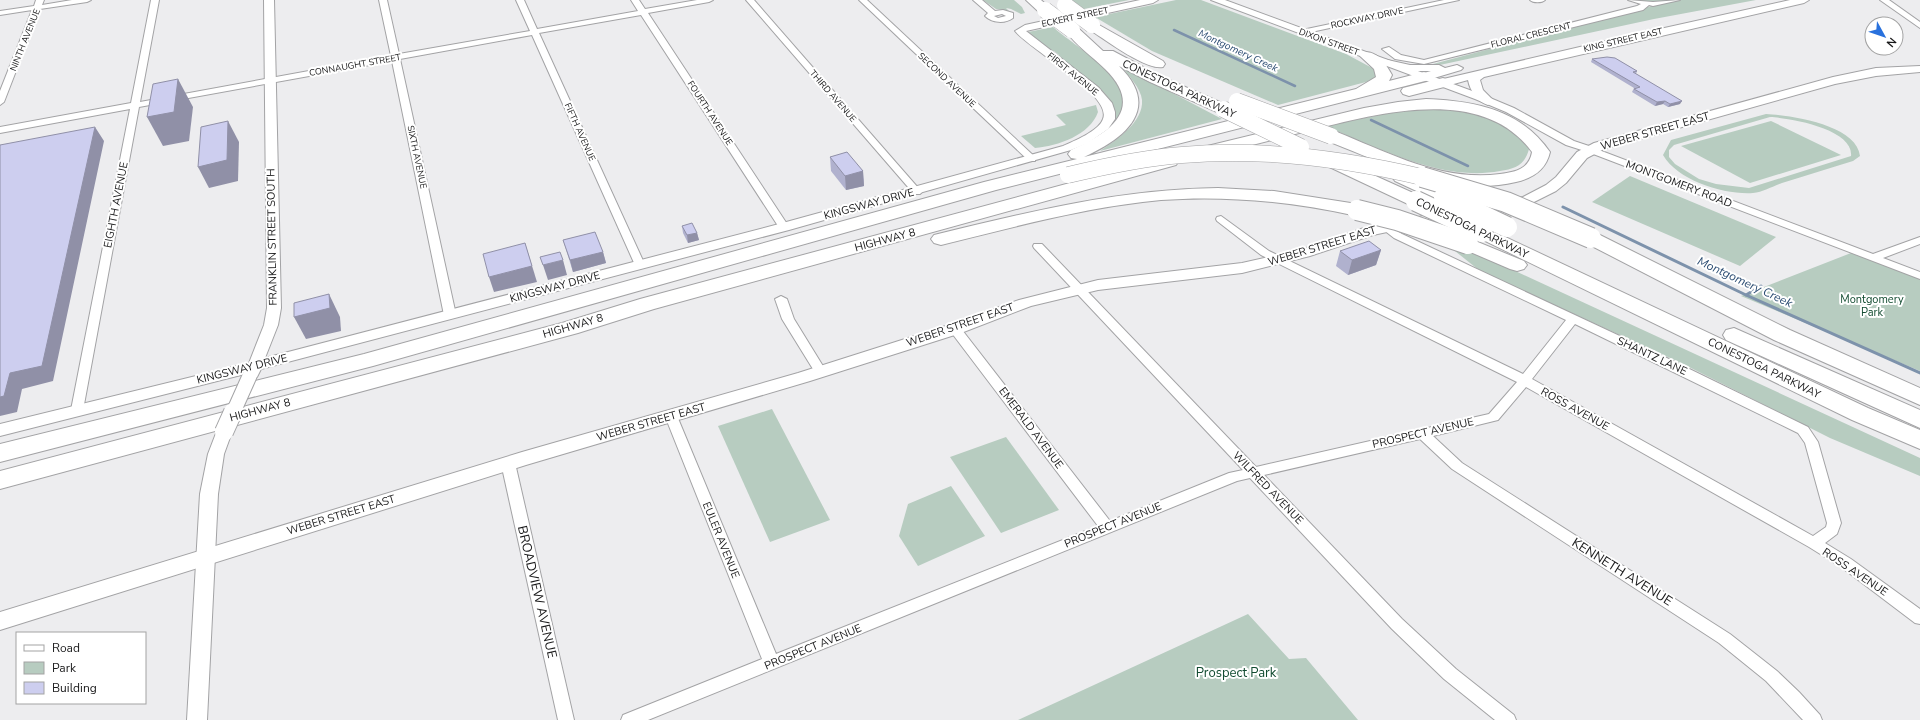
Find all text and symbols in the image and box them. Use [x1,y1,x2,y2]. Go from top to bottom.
street label: ECKERT STREET [1040,4,1110,30]
street label: ROCKWAY DRIVE [1330,4,1404,32]
street label: NINTH AVENUE [7,7,43,73]
north arrow [1864,16,1904,56]
street label: FLORAL CRESCENT [1490,19,1573,51]
street label: KING STREET EAST [1582,25,1664,55]
water label: Montgomery Creek [1196,26,1281,76]
street label: DIXON STREET [1297,26,1361,59]
text: N [1883,34,1900,50]
street label: SECOND AVENUE [915,50,979,110]
street label: FIRST AVENUE [1045,50,1101,98]
street label: CONNAUGHT STREET [308,51,402,79]
street label: CONESTOGA PARKWAY [1120,56,1239,122]
street label: THIRD AVENUE [807,67,859,125]
street label: FOURTH AVENUE [685,78,735,148]
street label: FIFTH AVENUE [562,101,598,163]
street label: WEBER STREET EAST [1599,108,1712,154]
street label: SIXTH AVENUE [404,124,430,190]
street label: MONTGOMERY ROAD [1624,157,1734,211]
street label: EIGHTH AVENUE [100,161,132,249]
street label: FRANKLIN STREET SOUTH [263,168,281,306]
street label: KINGSWAY DRIVE [822,185,916,223]
street label: CONESTOGA PARKWAY [1413,194,1531,262]
street label: WEBER STREET EAST [1266,222,1378,270]
street label: HIGHWAY 8 [853,225,917,255]
water label: Montgomery Creek [1695,253,1796,311]
street label: KINGSWAY DRIVE [508,268,602,306]
park label: Montgomery Park [1840,292,1904,320]
street label: WEBER STREET EAST [904,299,1016,350]
street label: HIGHWAY 8 [541,310,605,342]
street label: SHANTZ LANE [1615,333,1689,379]
street label: CONESTOGA PARKWAY [1705,334,1823,402]
street label: KINGSWAY DRIVE [195,350,289,388]
street label: EMERALD AVENUE [995,384,1067,472]
street label: ROSS AVENUE [1538,384,1612,434]
street label: HIGHWAY 8 [228,395,292,425]
street label: WEBER STREET EAST [595,399,708,445]
street label: PROSPECT AVENUE [1371,414,1475,452]
street label: WILFRED AVENUE [1229,448,1307,528]
street label: WEBER STREET EAST [285,491,397,539]
street label: PROSPECT AVENUE [1062,499,1164,551]
street label: EULER AVENUE [699,500,743,580]
street label: BROADVIEW AVENUE [513,524,561,660]
street label: KENNETH AVENUE [1568,534,1676,610]
street label: ROSS AVENUE [1819,545,1891,599]
street label: PROSPECT AVENUE [762,621,864,673]
legend [16,632,146,704]
text: Road [52,640,80,656]
text: Park [52,660,77,676]
park label: Prospect Park [1196,664,1277,682]
text: Building [52,680,97,696]

